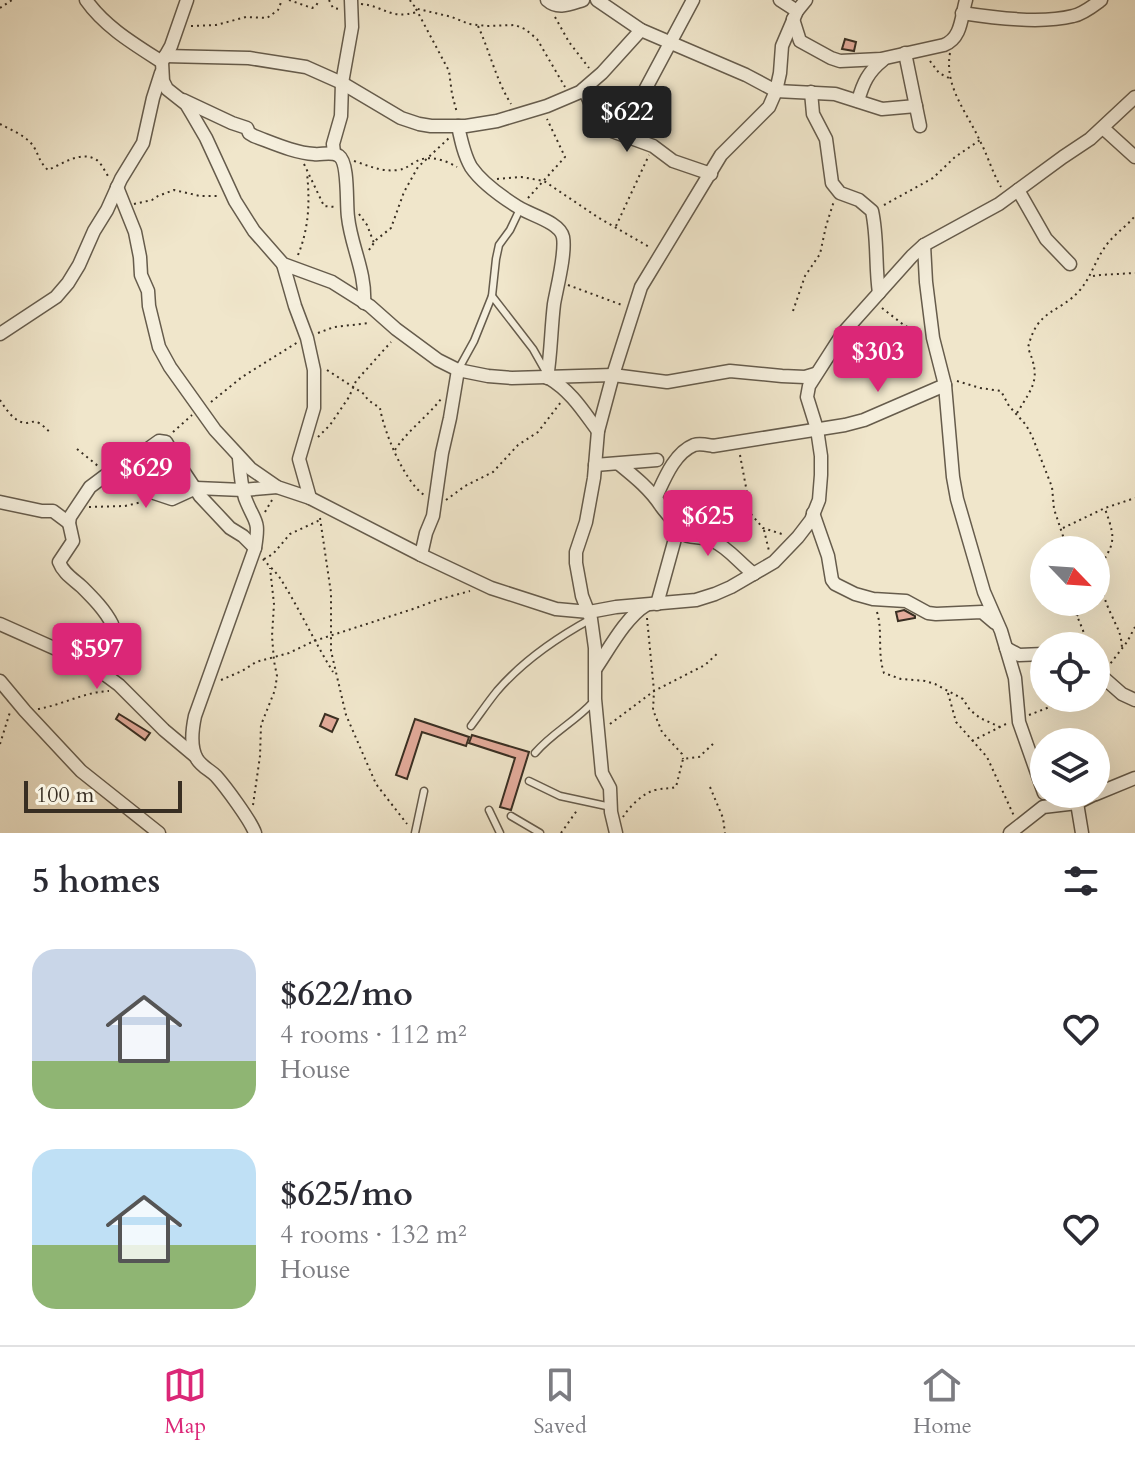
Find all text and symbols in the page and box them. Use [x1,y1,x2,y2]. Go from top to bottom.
pin: $622 [580,86,674,154]
text: $622 [600,94,654,129]
pin: $303 [831,326,925,394]
text: $303 [851,334,905,369]
pin: $629 [99,442,193,510]
text: $629 [119,450,173,485]
pin: $625 [661,490,755,558]
text: $625 [681,498,735,533]
north arrow [1030,536,1110,616]
map controls [1030,536,1110,808]
pin: $597 [50,623,144,691]
text: $597 [70,631,124,666]
button: locate [1030,632,1110,712]
button: layers [1030,728,1110,808]
scale bar [24,777,182,813]
text: 100 m [36,780,94,810]
text: 5 homes [32,858,160,904]
icon: filters [1059,859,1103,903]
text: $622/mo [280,971,413,1017]
icon: home [96,981,192,1077]
icon: heart [1059,1007,1103,1051]
text: 4 rooms · 112 m² [280,1017,467,1052]
text: House [280,1052,351,1087]
text: $625/mo [280,1171,413,1217]
icon: home [96,1181,192,1277]
icon: heart [1059,1207,1103,1251]
text: 4 rooms · 132 m² [280,1217,467,1252]
text: House [280,1252,351,1287]
tab: Map [163,1363,207,1441]
tab: Saved [533,1363,587,1441]
tab: Home [913,1363,972,1441]

